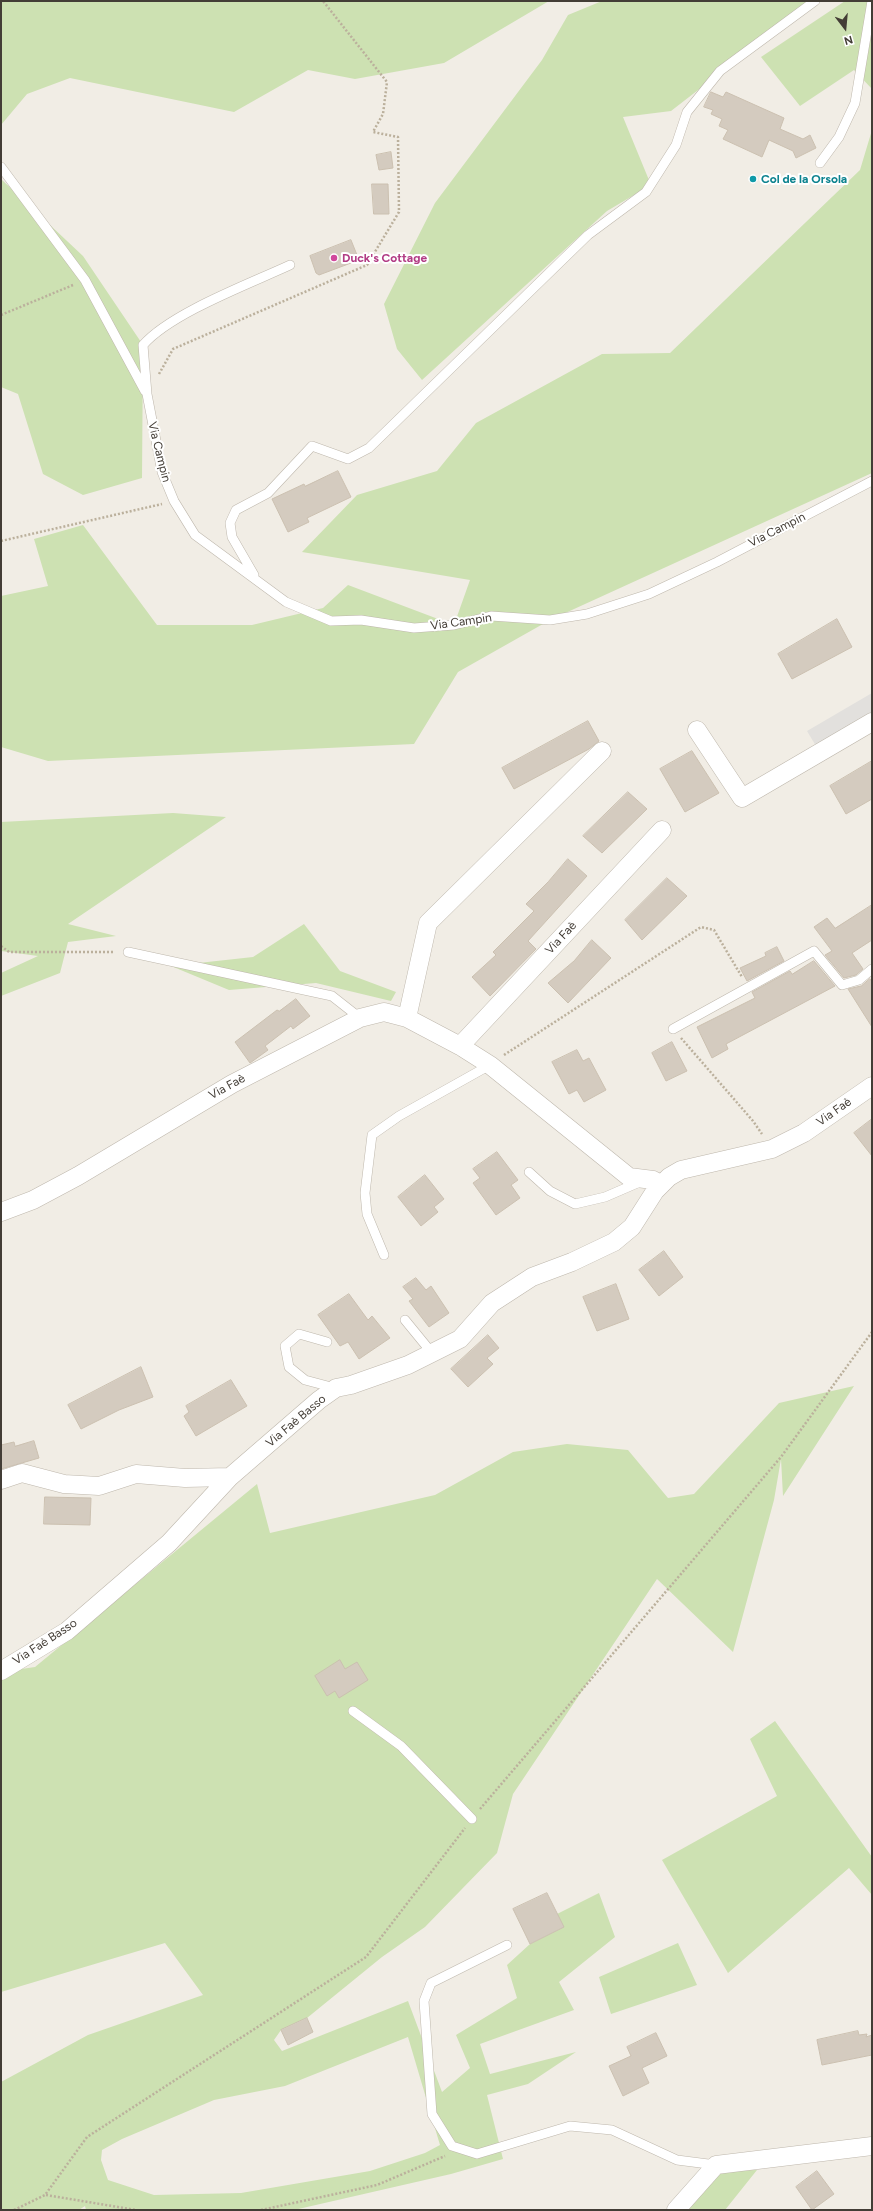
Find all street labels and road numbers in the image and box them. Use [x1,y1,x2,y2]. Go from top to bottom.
street label: Via Campin [145,420,173,484]
street label: Via Campin [746,510,808,550]
street label: Via Campin [429,611,493,633]
street label: Via Faè [542,919,580,957]
street label: Via Faè [206,1071,248,1103]
street label: Via Faè [814,1095,854,1129]
street label: Via Faè Basso [263,1392,329,1450]
street label: Via Faè Basso [10,1616,80,1668]

